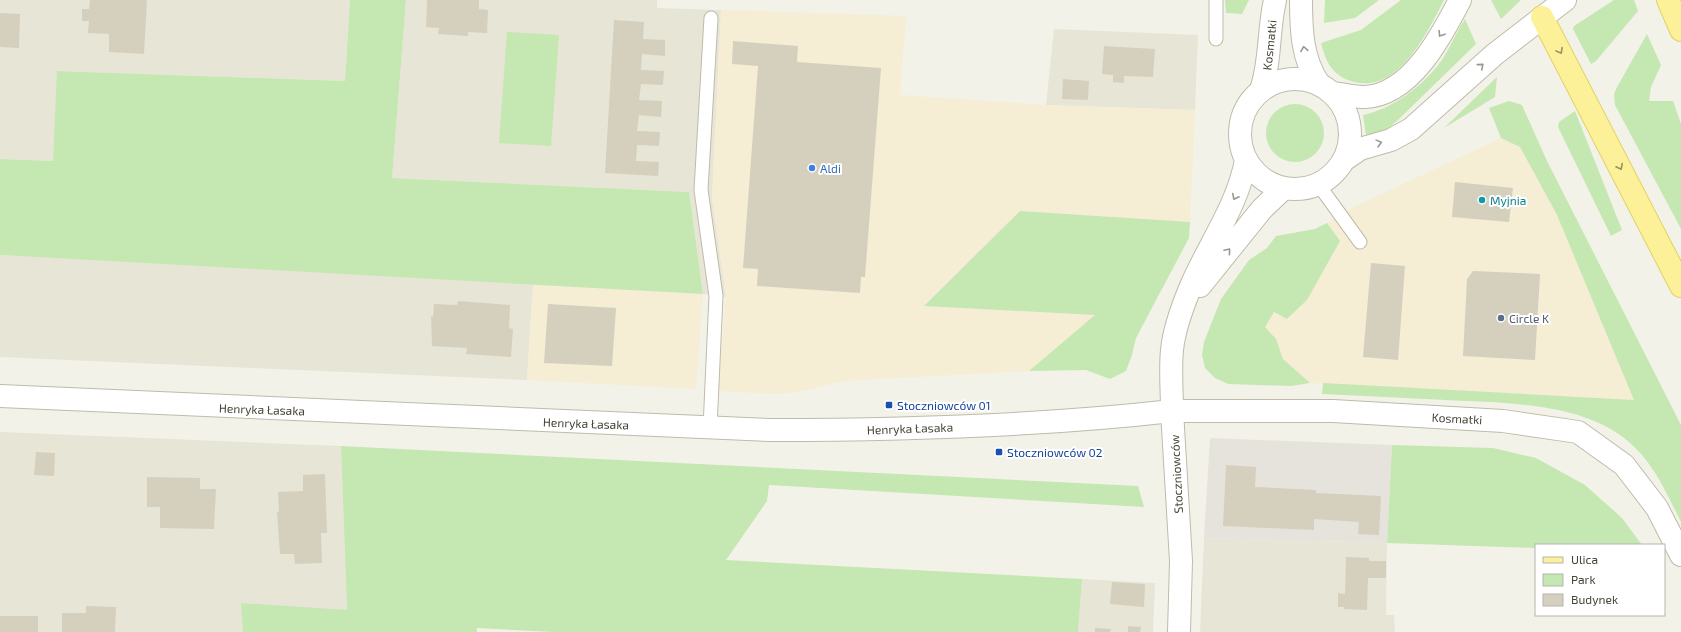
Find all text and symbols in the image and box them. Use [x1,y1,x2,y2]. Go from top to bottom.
street label: Kosmatki [1259,19,1279,71]
one-way arrow [1439,30,1446,37]
one-way arrow [1301,46,1309,52]
one-way arrow [1555,47,1563,54]
one-way arrow [1476,63,1484,70]
one-way arrow [1375,139,1382,148]
place label: Aldi [820,161,841,175]
one-way arrow [1615,162,1623,170]
marker: Aldi [807,163,817,173]
one-way arrow [1232,193,1240,201]
place label: Myjnia [1490,193,1526,208]
marker: Myjnia [1477,195,1487,205]
one-way arrow [1223,249,1230,256]
place label: Circle K [1509,311,1549,325]
marker: Circle K [1496,313,1506,323]
place label: Stoczniowców 01 [897,398,991,412]
marker: Stoczniowców 01 [884,400,894,410]
street label: Henryka Łasaka [219,401,305,417]
street label: Kosmatki [1431,410,1483,426]
street label: Henryka Łasaka [543,415,629,431]
street label: Henryka Łasaka [867,420,953,436]
street label: Stoczniowców [1167,434,1185,514]
place label: Stoczniowców 02 [1007,445,1103,459]
marker: Stoczniowców 02 [994,447,1004,457]
legend [1535,544,1665,616]
text: Ulica [1571,552,1598,566]
text: Park [1571,572,1596,586]
text: Budynek [1571,592,1618,606]

